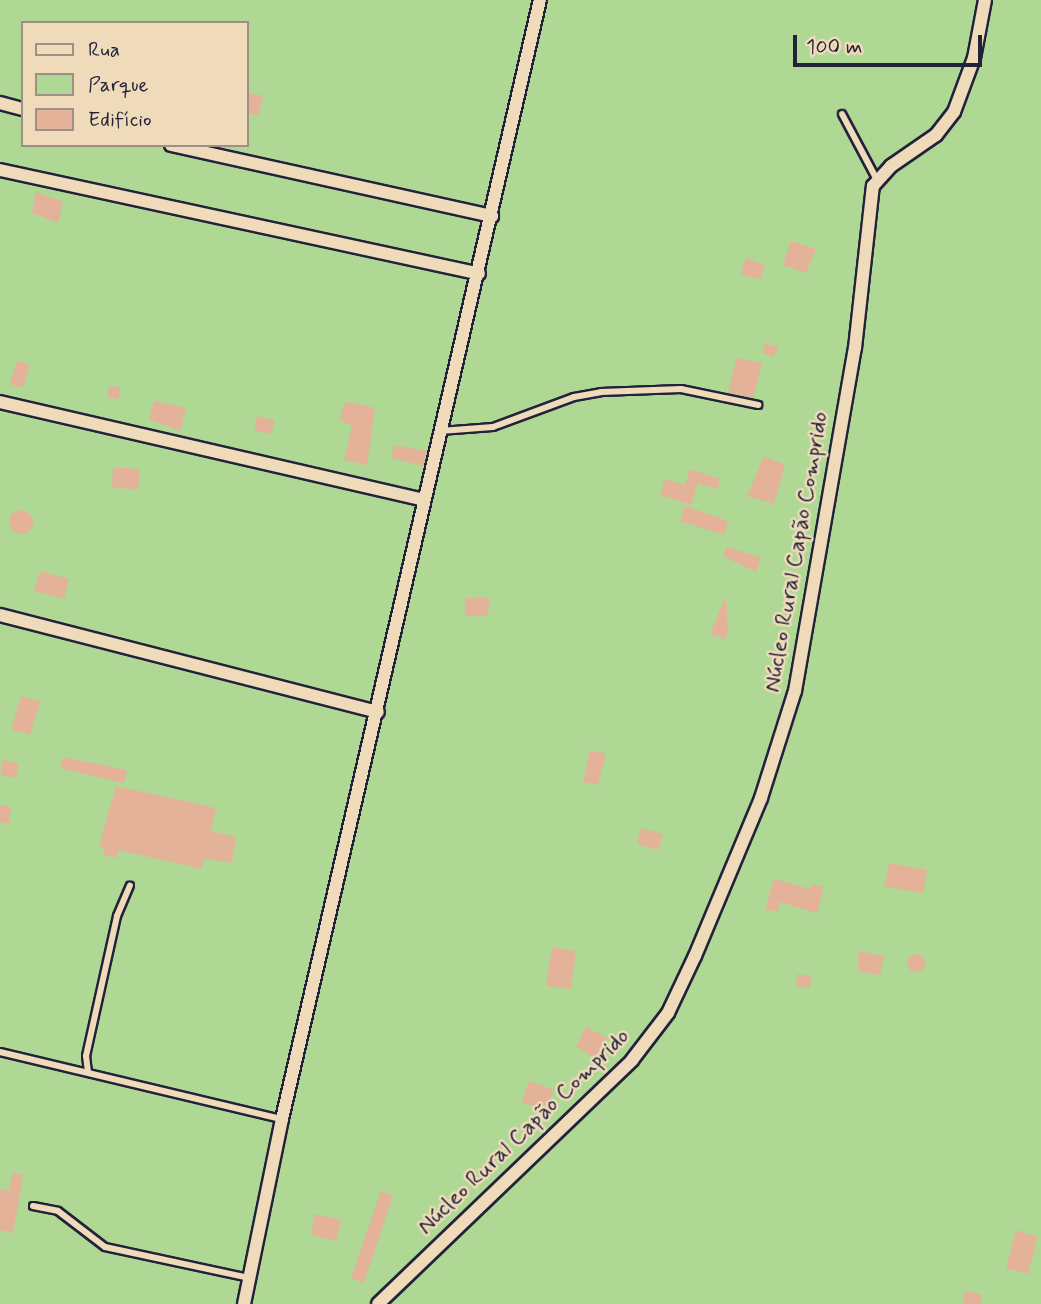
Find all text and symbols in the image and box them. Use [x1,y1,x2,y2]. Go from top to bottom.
legend [21,21,248,147]
scale bar [796,21,985,65]
text: 100 m [806,33,862,61]
text: Rua [88,36,120,64]
text: Parque [88,71,148,99]
text: Edifício [88,106,152,134]
street label: Núcleo Rural Capão Comprido [759,411,835,693]
street label: Núcleo Rural Capão Comprido [413,1024,635,1240]

